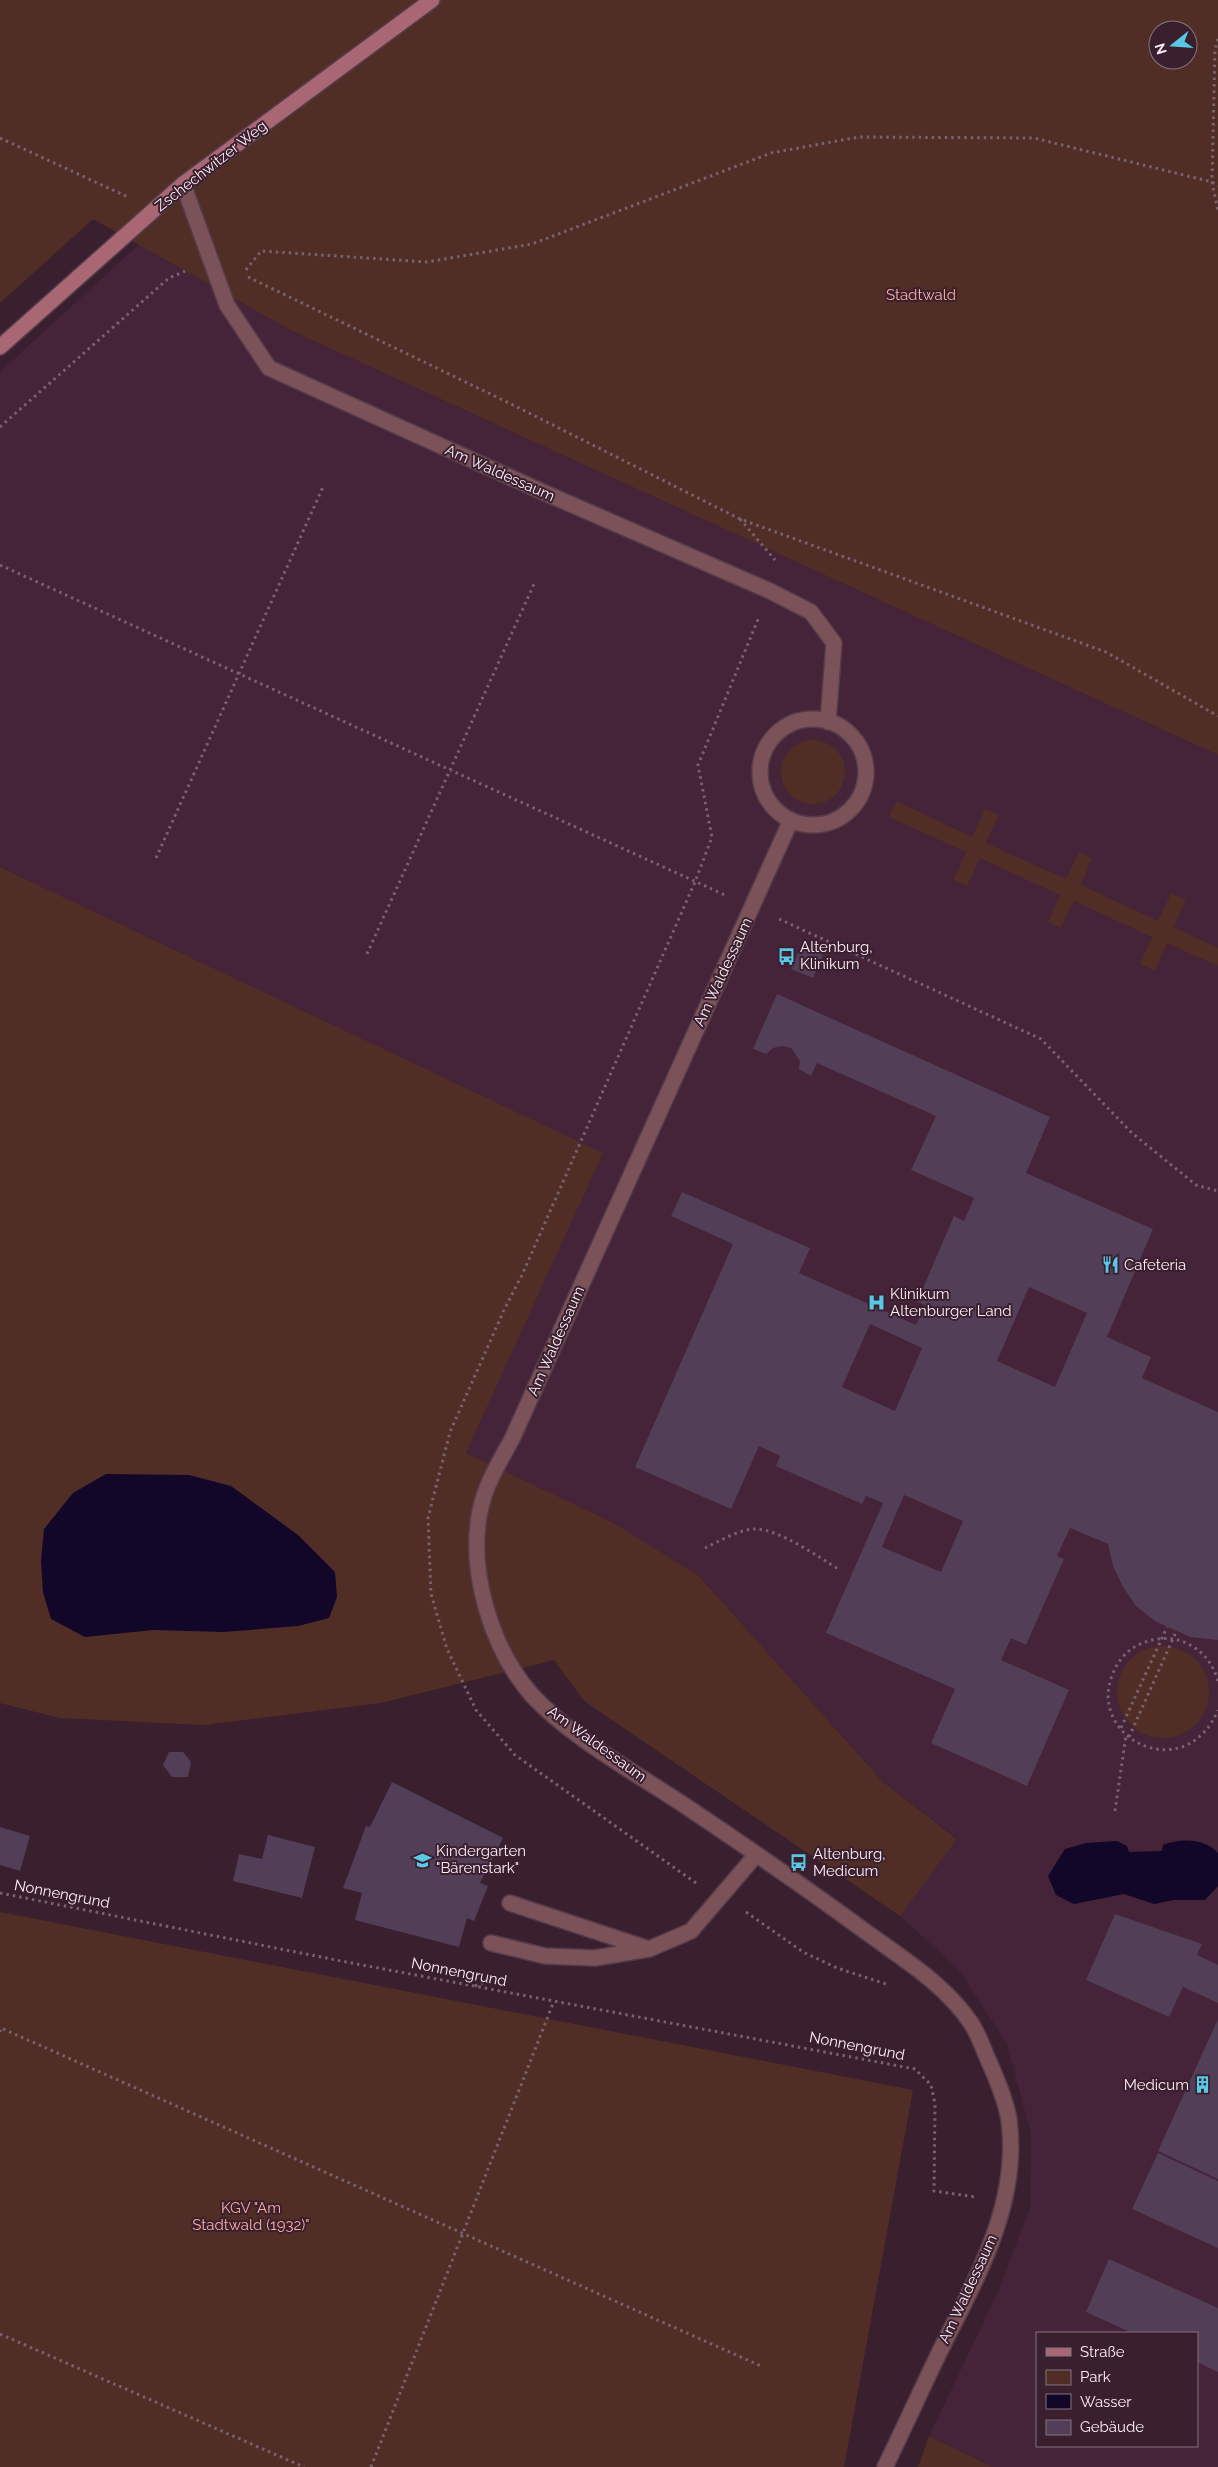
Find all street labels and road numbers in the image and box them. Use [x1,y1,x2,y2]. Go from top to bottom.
street label: Zschechwitzer Weg [152,117,270,215]
street label: Am Waldessaum [442,441,558,505]
street label: Am Waldessaum [690,915,756,1029]
street label: Am Waldessaum [524,1283,588,1399]
street label: Am Waldessaum [544,1702,650,1786]
street label: Nonnengrund [13,1876,111,1912]
street label: Nonnengrund [410,1954,508,1990]
street label: Nonnengrund [808,2028,906,2064]
street label: Am Waldessaum [935,2232,1001,2346]

